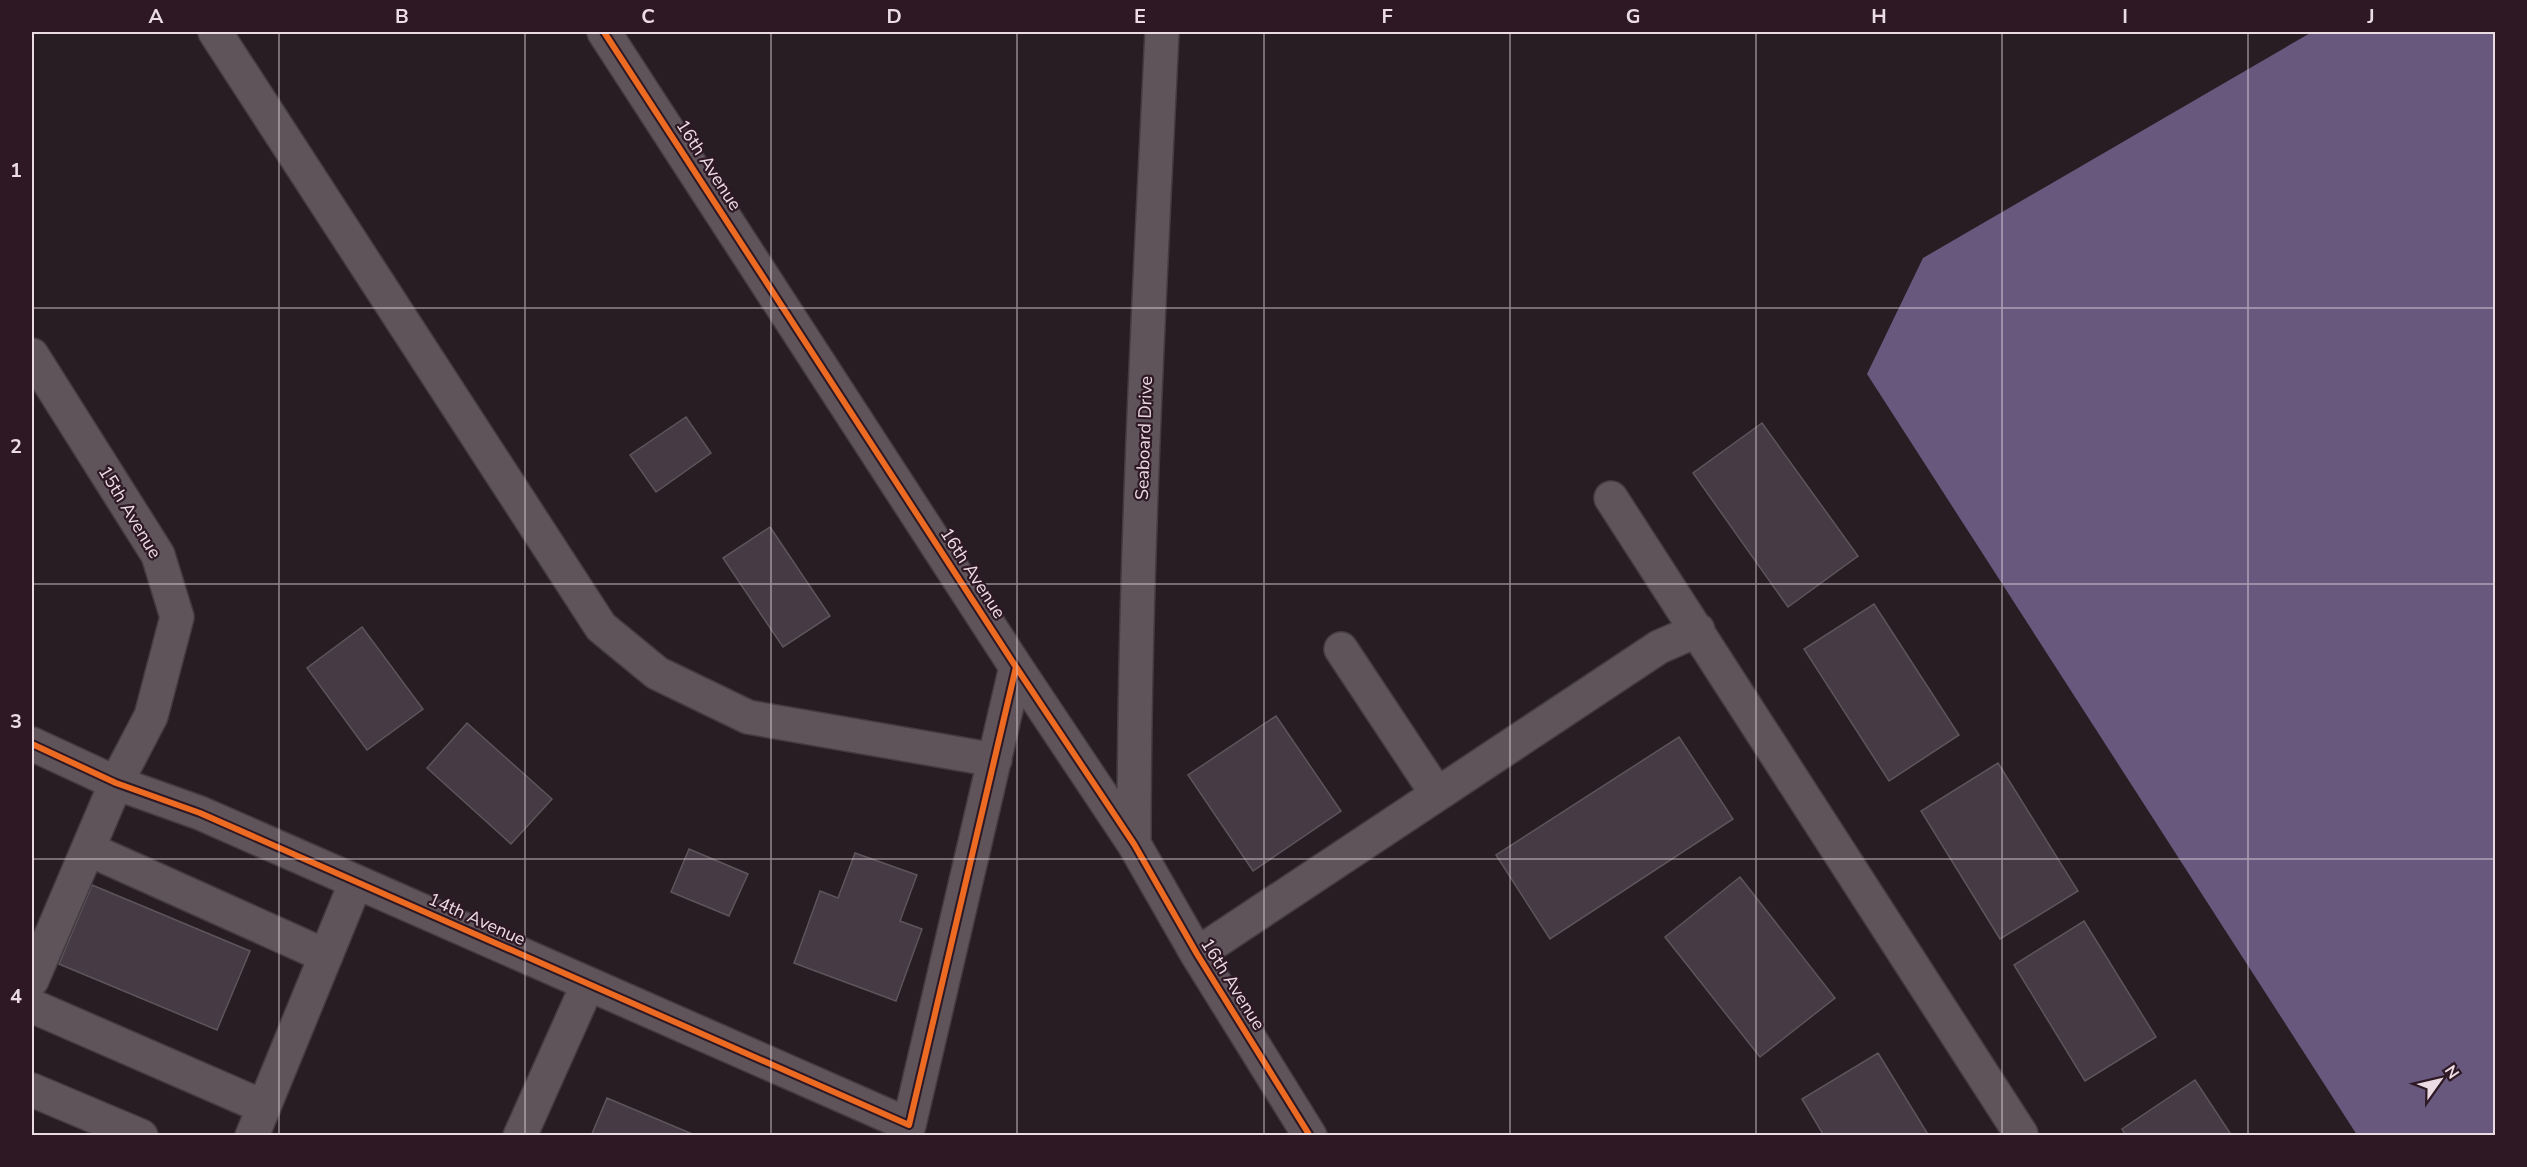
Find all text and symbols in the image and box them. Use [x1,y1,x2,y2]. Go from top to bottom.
text: A [149,3,164,30]
text: B [395,3,409,30]
text: C [641,3,655,30]
text: D [886,3,902,30]
text: E [1134,3,1146,30]
text: F [1381,3,1393,30]
text: G [1626,3,1640,30]
text: H [1871,3,1887,30]
text: I [2122,3,2128,30]
text: J [2366,3,2375,30]
street label: 16th Avenue [671,115,747,215]
text: 1 [10,157,22,184]
street label: Seaboard Drive [1130,375,1158,501]
text: 2 [10,433,22,460]
street label: 15th Avenue [93,461,167,563]
street label: 16th Avenue [935,523,1011,623]
text: 3 [10,708,22,735]
street label: 14th Avenue [425,887,529,951]
street label: 16th Avenue [1195,934,1271,1034]
text: 4 [10,983,22,1010]
north arrow [2410,1050,2470,1110]
text: N [2439,1061,2464,1083]

